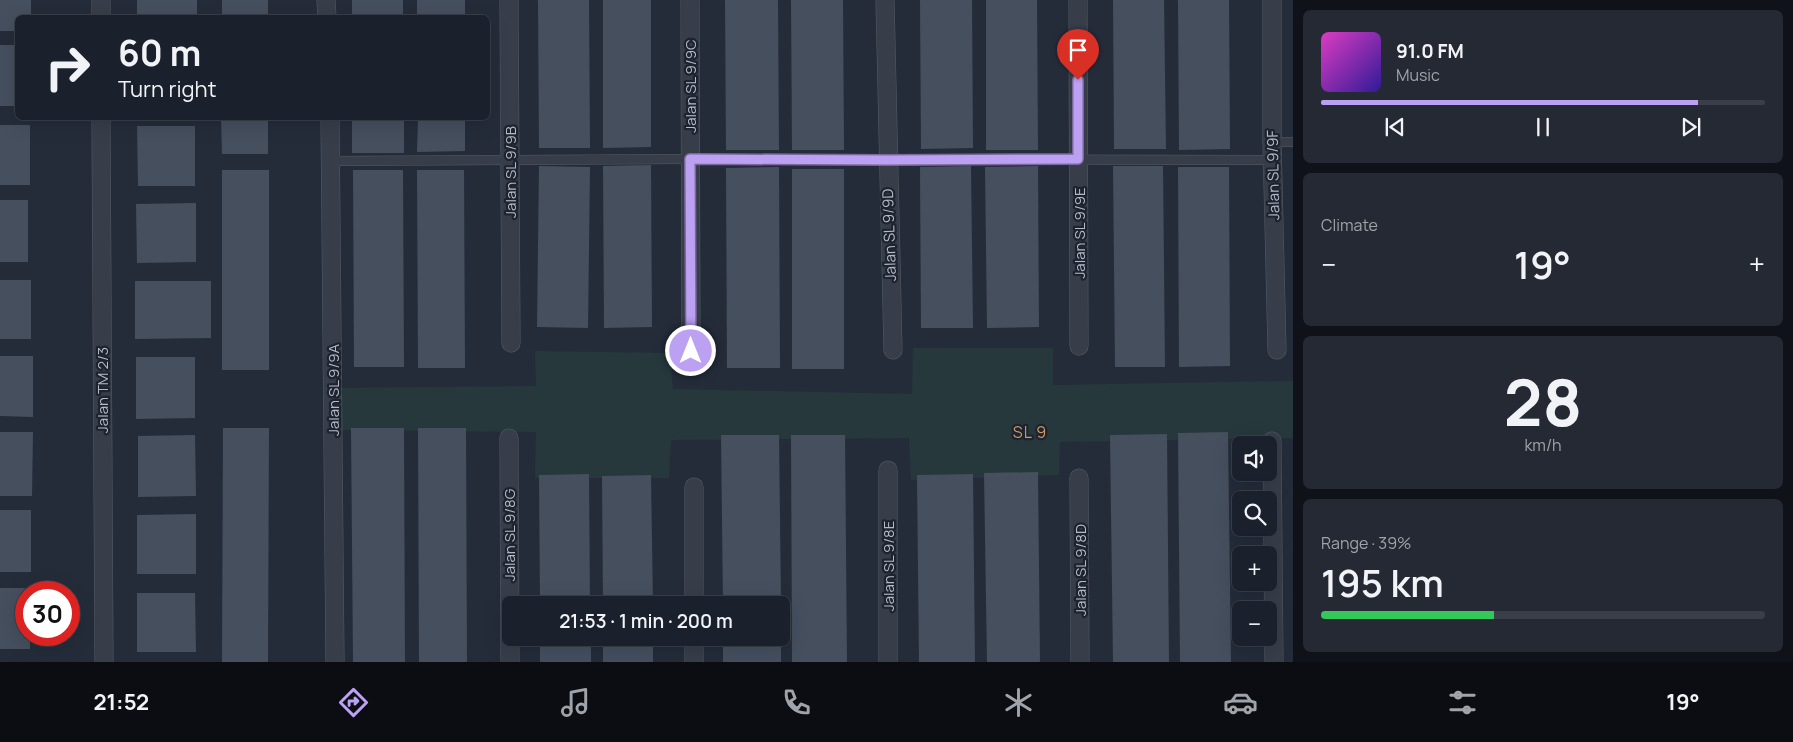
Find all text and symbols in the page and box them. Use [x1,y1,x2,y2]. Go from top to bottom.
text: 60 m [118,29,201,77]
pin [1057,29,1099,80]
icon: right [35,35,100,100]
icon: arrive [1064,36,1092,64]
text: 91.0 FM [1396,38,1464,64]
street label: Jalan SL 9/9C [680,39,701,133]
text: Music [1396,64,1440,86]
text: Turn right [118,74,216,104]
icon: previous [1381,113,1409,141]
icon: pause [1529,113,1557,141]
icon: next [1677,113,1705,141]
street label: Jalan SL 9/9B [500,126,521,218]
street label: Jalan SL 9/9F [1262,129,1284,220]
street label: Jalan SL 9/9E [1069,187,1090,279]
street label: Jalan SL 9/9D [877,188,901,282]
text: Climate [1321,214,1378,236]
text: 19° [1514,238,1571,290]
text: − [1321,245,1336,283]
text: + [1749,245,1765,283]
position arrow [664,324,716,376]
street label: Jalan SL 9/9A [323,343,344,436]
street label: Jalan TM 2/3 [92,347,113,433]
text: 28 [1504,357,1582,446]
district label: SL 9 [1013,421,1047,443]
text: km/h [1524,434,1562,456]
map controls [1232,436,1277,646]
button: sound [1232,436,1277,481]
street label: Jalan SL 9/8G [499,488,520,581]
button: search [1232,491,1277,536]
street label: Jalan SL 9/8E [878,521,899,611]
street label: Jalan SL 9/8D [1070,524,1091,616]
text: Range · 39% [1321,532,1412,554]
button: + [1232,546,1277,591]
text: 195 km [1321,556,1444,608]
speed limit sign: 30 [15,581,80,646]
button: − [1232,601,1277,646]
text: 21:53 · 1 min · 200 m [559,608,733,634]
icon: directions [336,685,371,720]
icon: music [558,685,593,720]
icon: phone [779,685,814,720]
icon: climate [1001,685,1036,720]
icon: car [1223,685,1258,720]
icon: filters [1445,685,1480,720]
text: 21:52 [93,687,149,717]
text: 19° [1666,687,1700,717]

